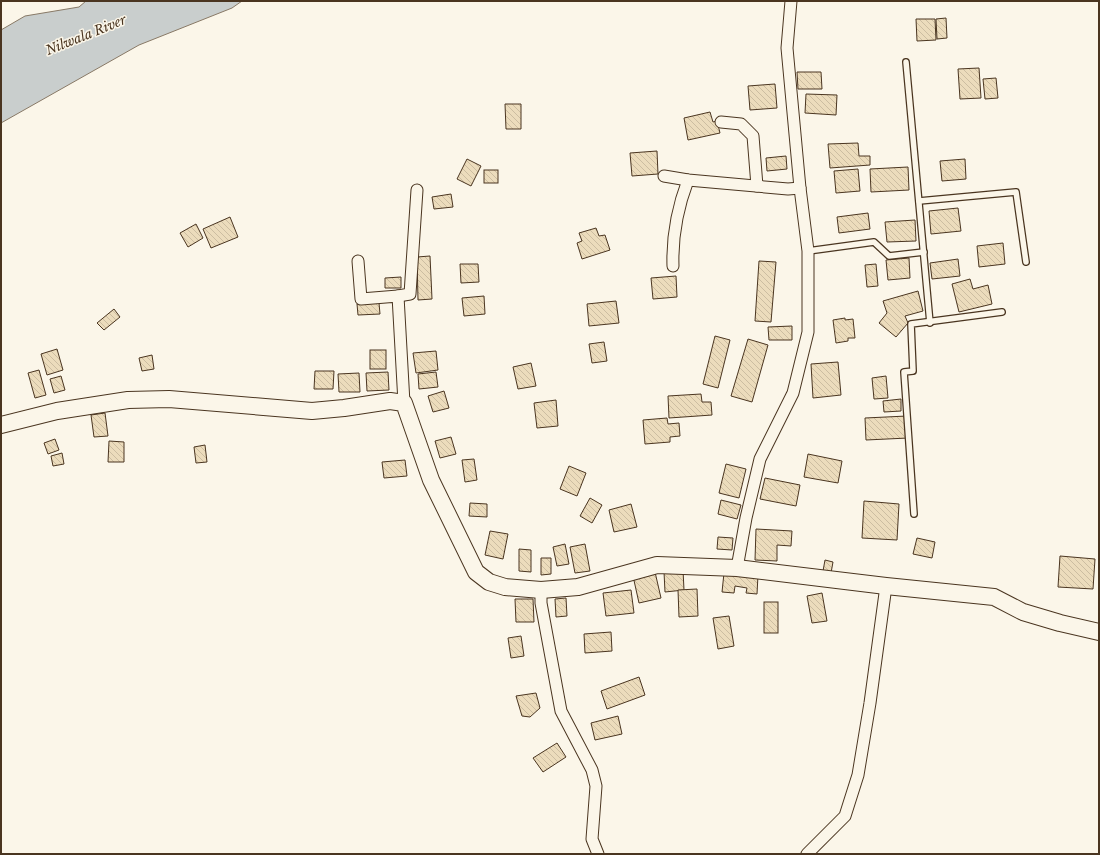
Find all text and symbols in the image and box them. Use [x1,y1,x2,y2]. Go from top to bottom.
water label: Nilwala River [42,11,130,59]

